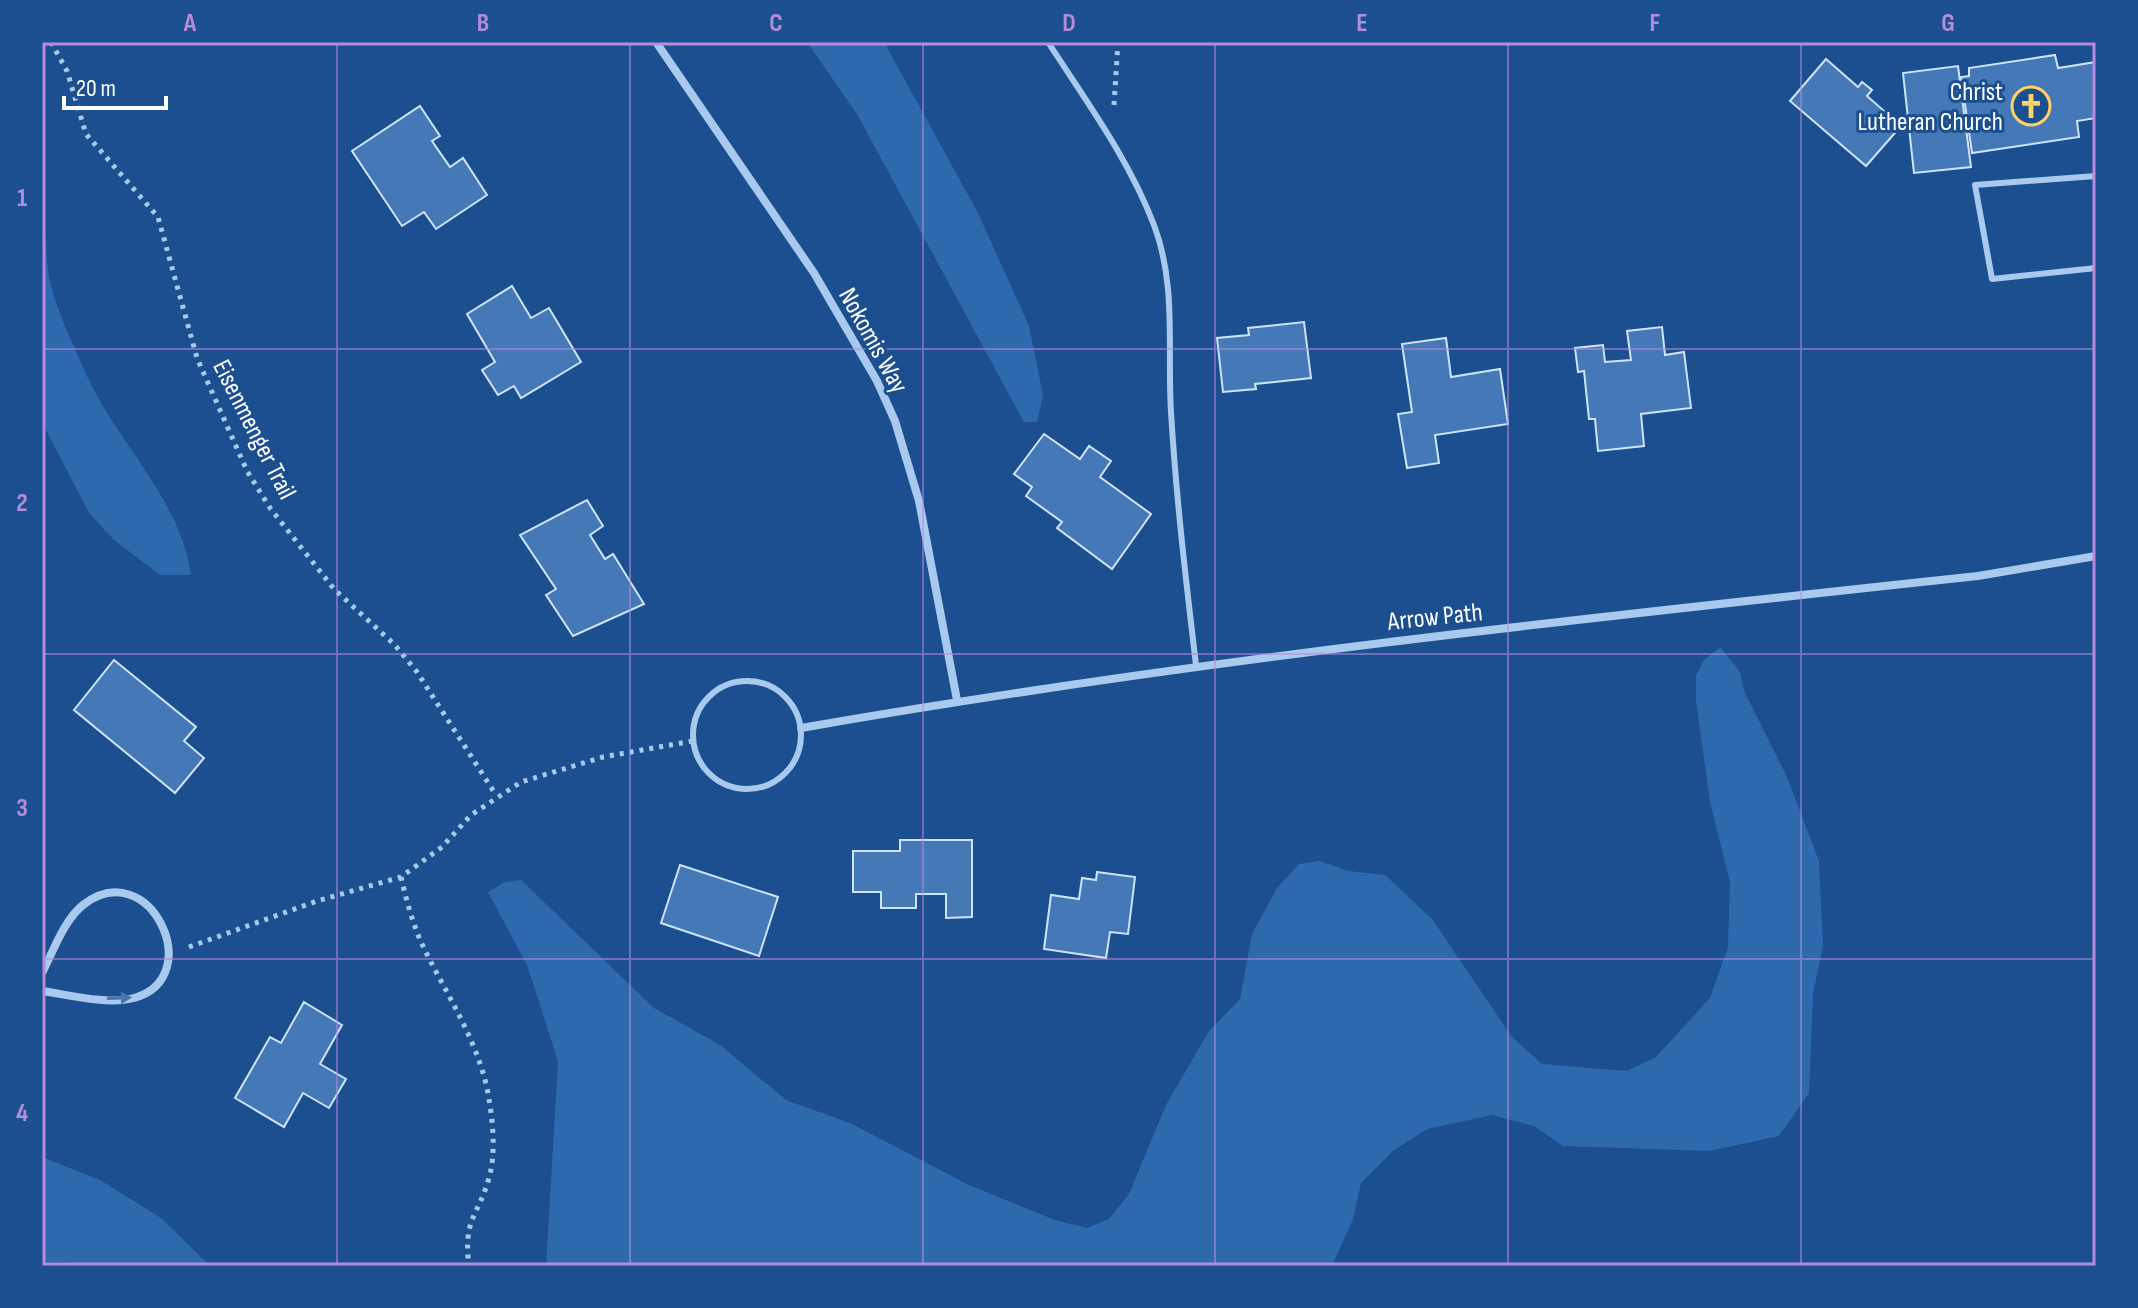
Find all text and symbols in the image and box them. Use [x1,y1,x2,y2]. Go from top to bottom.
text: A [183,8,197,39]
text: B [477,8,489,39]
text: C [769,8,783,39]
text: D [1062,8,1076,39]
text: E [1356,8,1368,39]
text: F [1650,8,1661,39]
text: G [1941,8,1955,39]
scale bar [64,60,166,110]
text: 20 m [76,74,116,103]
place label: Christ Lutheran Church [1858,77,2003,138]
church icon: Christ Lutheran Church [2010,85,2052,127]
text: 1 [17,183,27,214]
street label: Nokomis Way [831,283,914,399]
street label: Eisenmenger Trail [205,355,302,505]
text: 2 [16,488,28,519]
street label: Arrow Path [1385,597,1484,638]
text: 3 [16,793,28,824]
one-way arrow [107,992,132,1005]
text: 4 [16,1098,28,1129]

